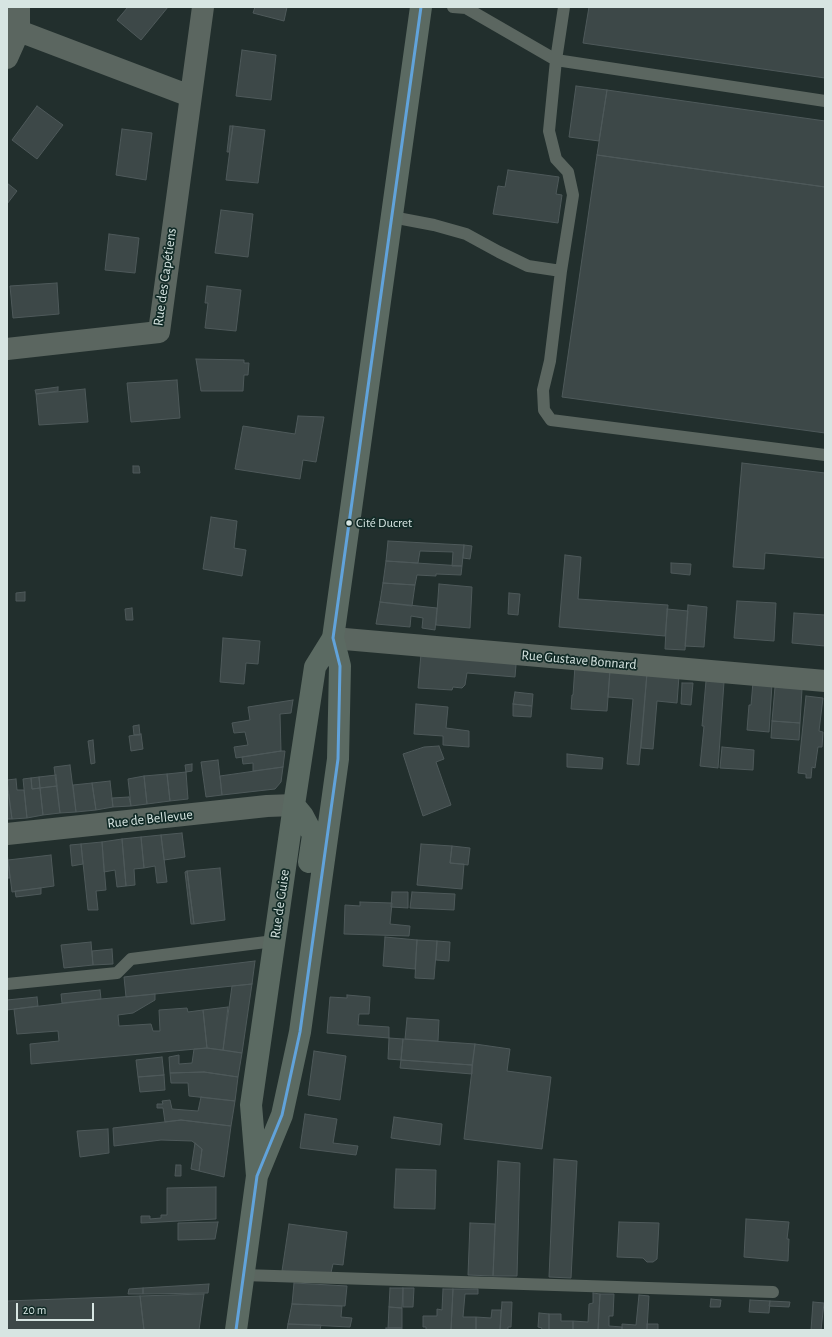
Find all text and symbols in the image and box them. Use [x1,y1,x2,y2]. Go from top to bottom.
street label: Rue des Capétiens [150,227,180,327]
place label: Cité Ducret [356,515,412,531]
marker: Cité Ducret [344,518,354,528]
street label: Rue Gustave Bonnard [521,647,637,673]
street label: Rue de Bellevue [106,806,194,832]
street label: Rue de Guise [267,868,293,940]
scale bar [18,1295,96,1321]
text: 20 m [23,1304,46,1316]

